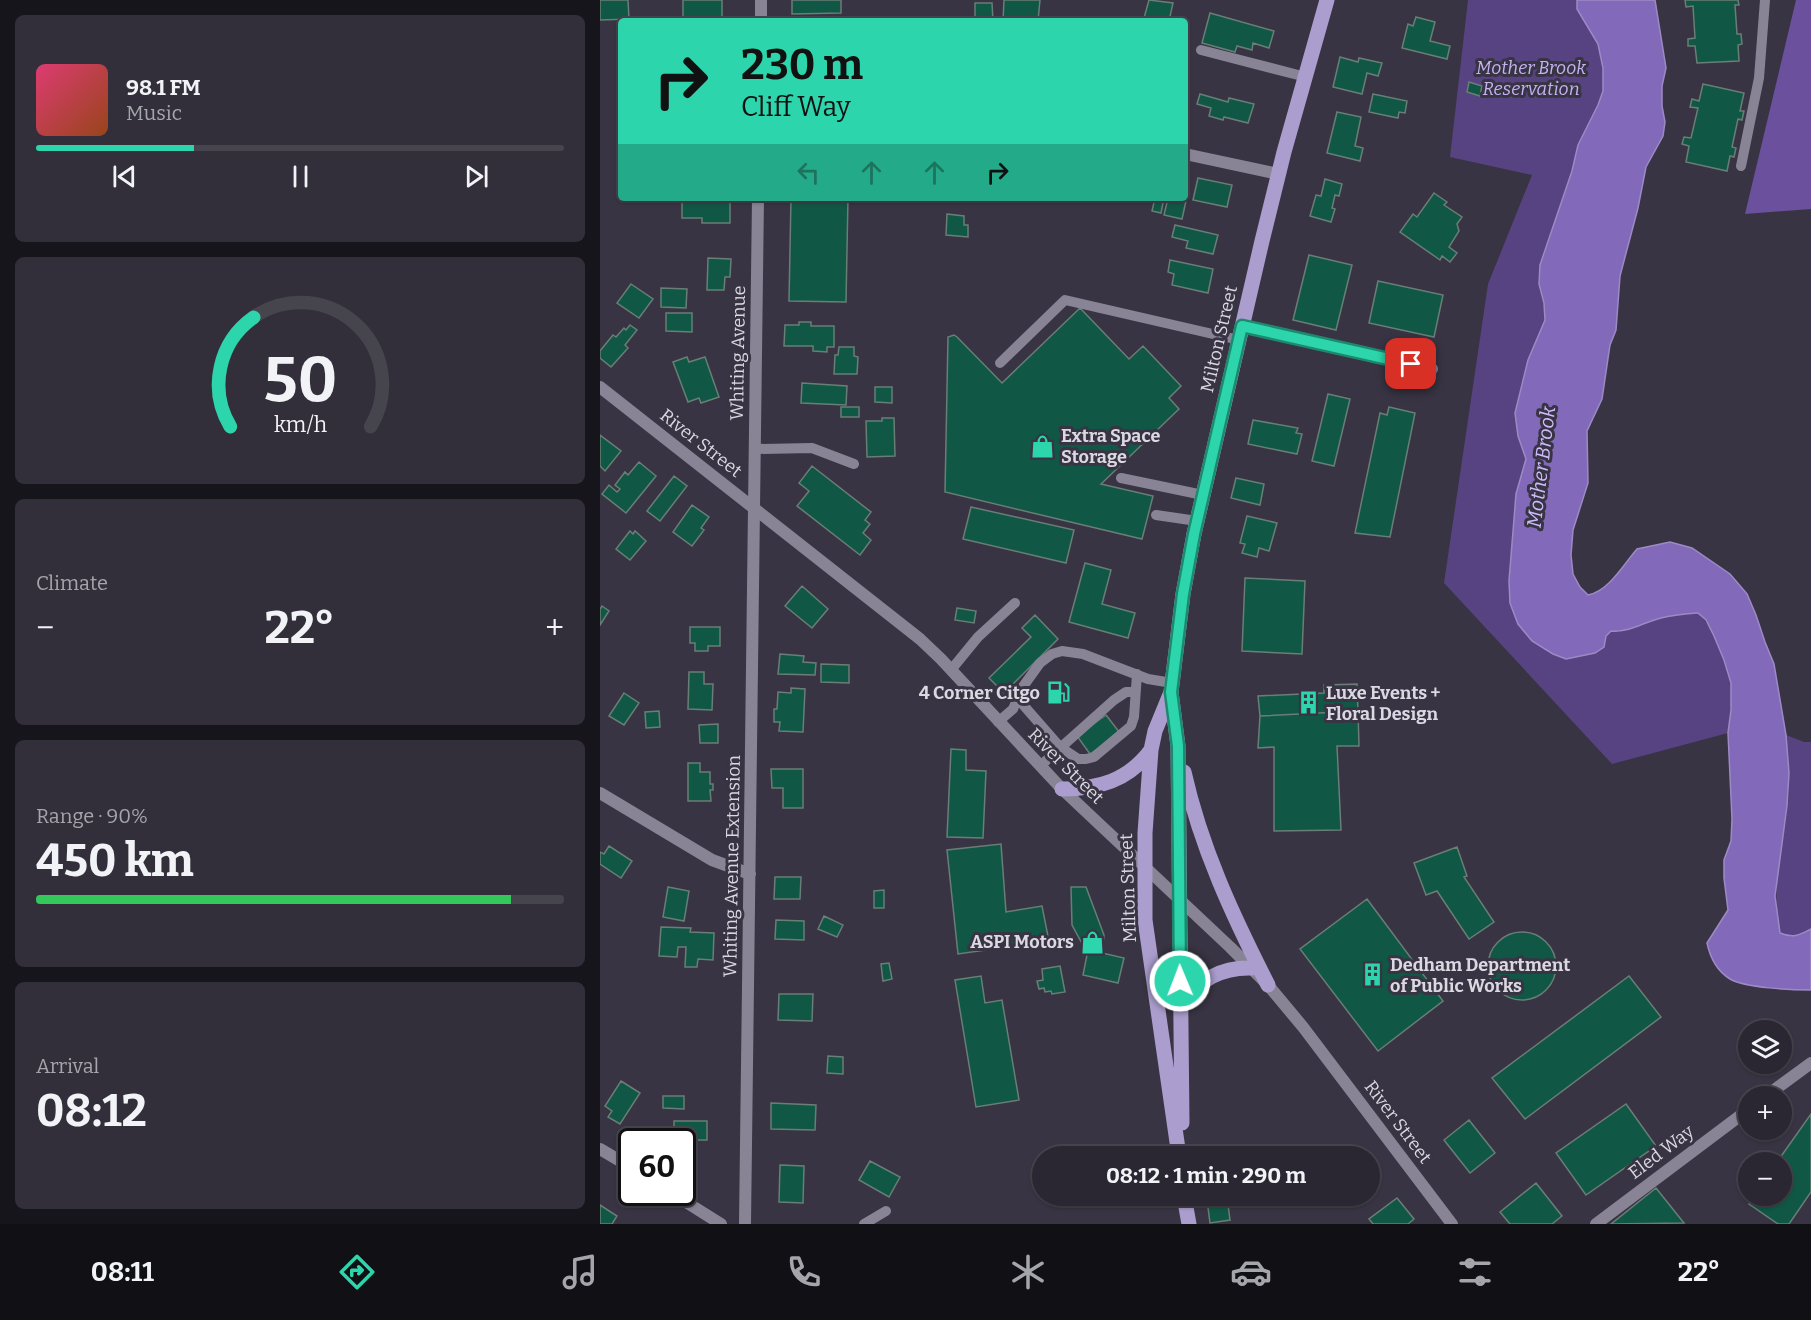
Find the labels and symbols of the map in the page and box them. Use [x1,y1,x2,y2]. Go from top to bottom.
park label: Mother Brook Reservation [1476,57,1586,100]
street label: Milton Street [1196,283,1242,395]
street label: Whiting Avenue [726,285,750,421]
pin [1385,338,1436,389]
street label: River Street [656,404,747,482]
water label: Mother Brook [1522,405,1560,529]
place label: Extra Space Storage [1061,425,1160,468]
shop icon: Extra Space Storage [1030,433,1056,459]
fuel station icon: 4 Corner Citgo [1045,680,1071,706]
place label: 4 Corner Citgo [919,682,1040,704]
place label: Luxe Events + Floral Design [1326,682,1440,725]
building icon: Luxe Events + Floral Design [1295,690,1321,716]
street label: River Street [1024,724,1109,809]
street label: Whiting Avenue Extension [719,754,745,977]
street label: Milton Street [1115,833,1141,943]
shop icon: ASPI Motors [1079,929,1105,955]
place label: ASPI Motors [970,931,1074,953]
position arrow [1148,949,1212,1013]
place label: Dedham Department of Public Works [1390,954,1570,997]
building icon: Dedham Department of Public Works [1359,962,1385,988]
street label: River Street [1360,1076,1437,1168]
street label: Eled Way [1624,1120,1698,1184]
speed limit sign: 60 [618,1128,696,1206]

